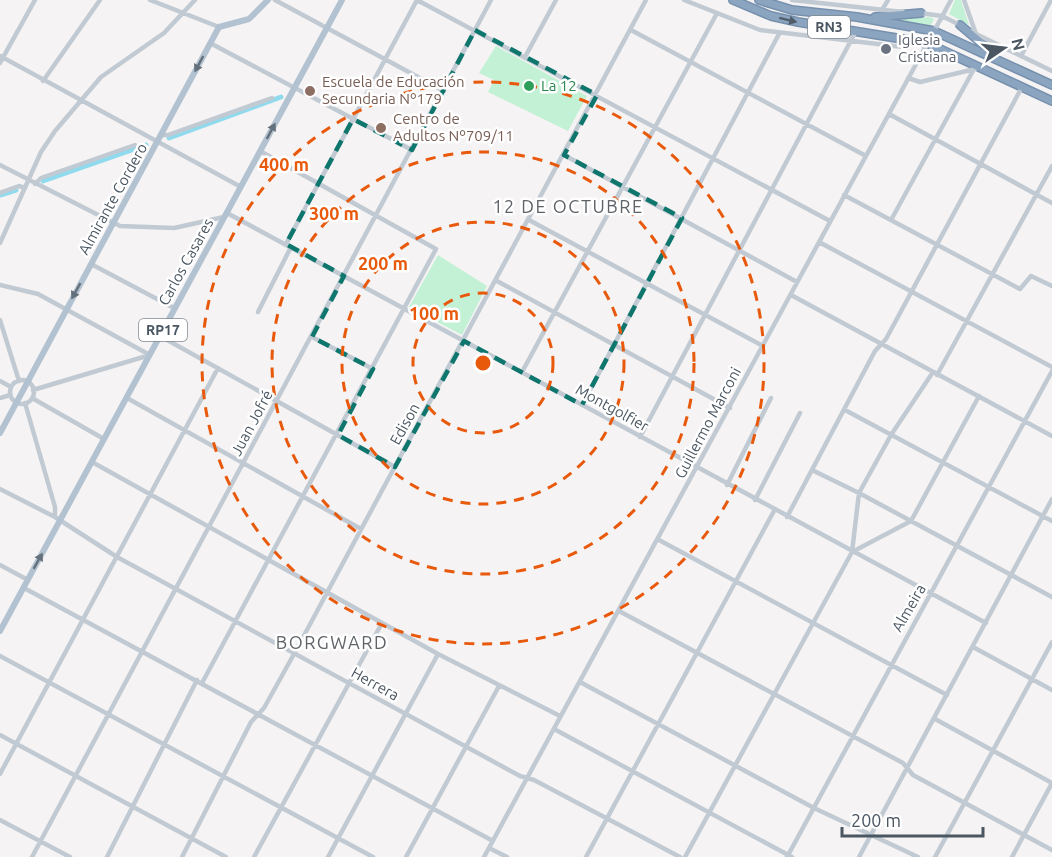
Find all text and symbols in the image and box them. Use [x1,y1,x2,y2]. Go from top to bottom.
one-way arrow [779,16,797,26]
road number: RN3 [808,16,850,38]
north arrow [974,18,1034,78]
place label: Iglesia Cristiana [898,31,957,65]
text: N [1008,36,1029,52]
marker: Iglesia Cristiana [879,42,893,56]
one-way arrow [194,56,204,73]
place label: Escuela de Educación Secundaria Nº179 [322,73,465,107]
place label: La 12 [541,77,577,94]
marker: La 12 [522,79,536,93]
marker: Escuela de Educación Secundaria Nº179 [303,84,317,98]
place label: Centro de Adultos Nº709/11 [393,110,514,144]
marker: Centro de Adultos Nº709/11 [374,121,388,135]
one-way arrow [266,122,276,139]
street label: Almirante Cordero [75,140,150,258]
text: 400 m [259,154,309,174]
district label: 12 DE OCTUBRE [492,196,644,216]
text: 300 m [309,203,359,223]
street label: Carlos Casares [155,215,216,308]
text: 200 m [358,253,408,273]
one-way arrow [71,283,81,300]
text: 100 m [409,303,459,323]
road number: RP17 [139,319,187,341]
centre of rings [473,353,493,373]
street label: Guillermo Marconi [671,364,744,481]
street label: Montgolfier [573,381,652,435]
street label: Juan Jofré [227,387,276,458]
street label: Edison [386,400,423,447]
one-way arrow [33,553,43,570]
street label: Almeira [888,581,929,634]
district label: BORGWARD [276,632,388,652]
street label: Herrera [348,664,402,704]
scale bar [842,800,983,838]
text: 200 m [851,810,901,830]

